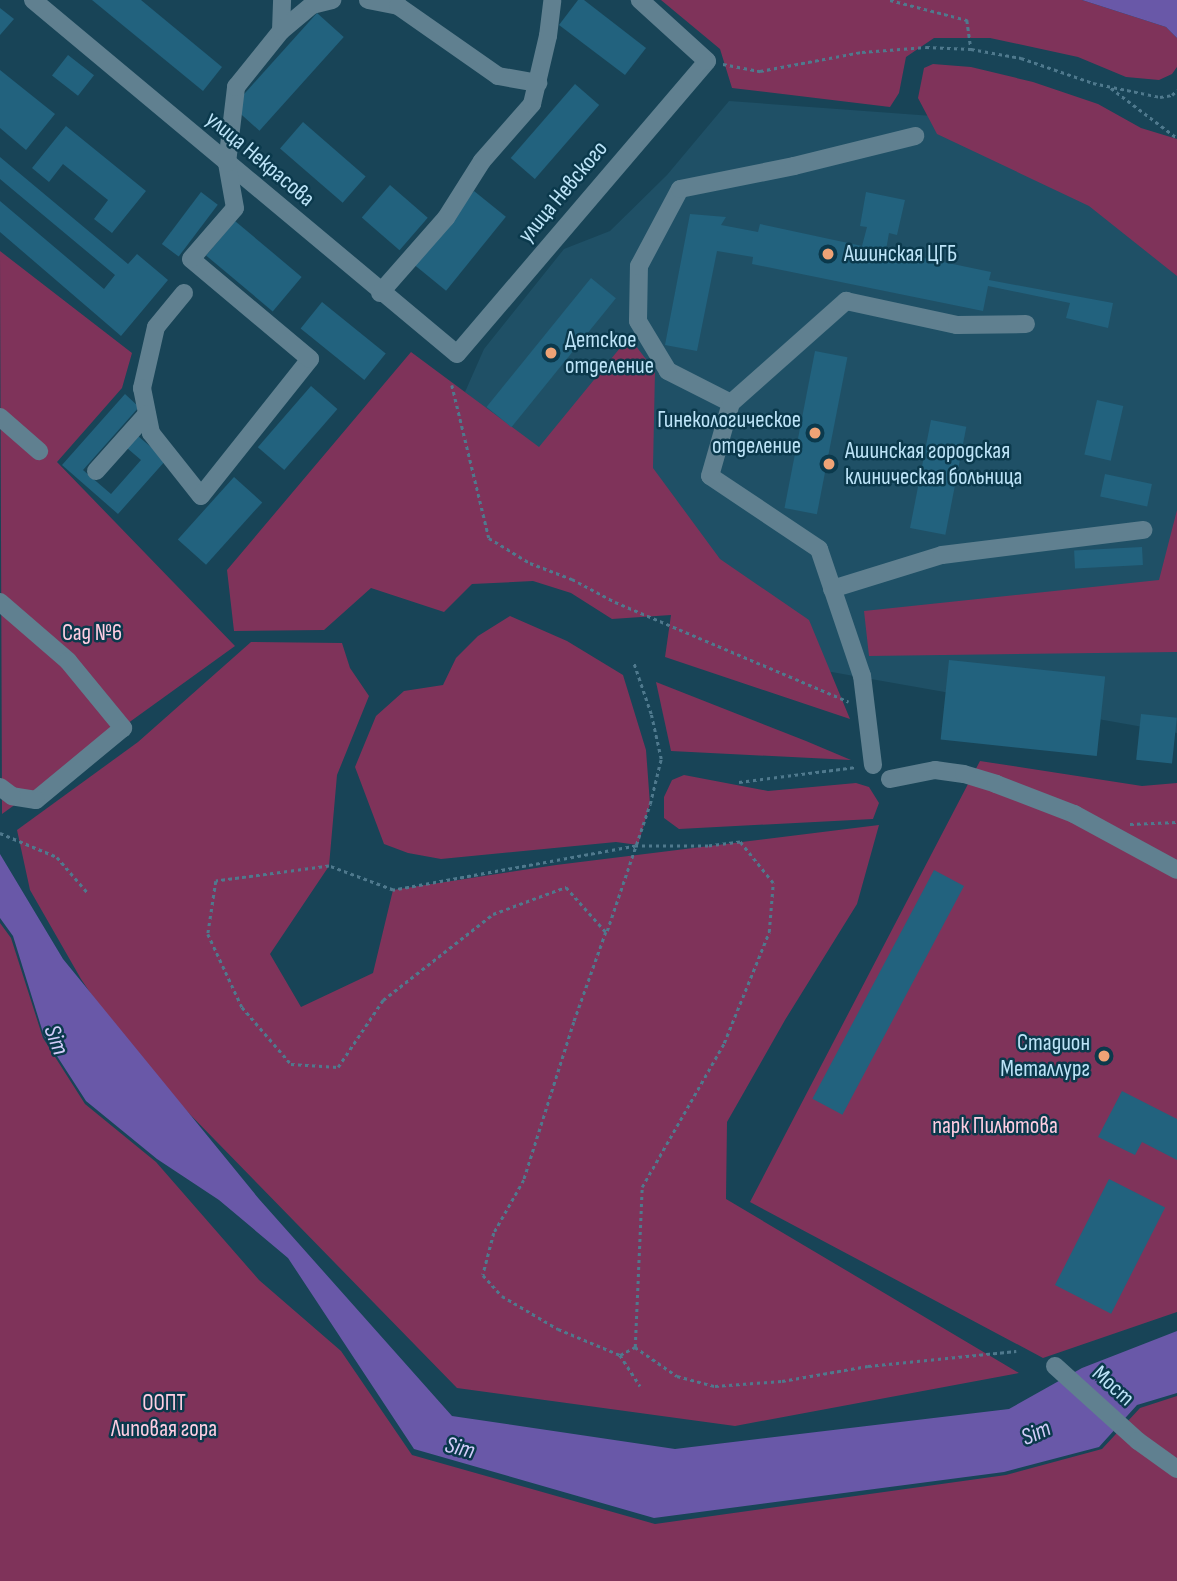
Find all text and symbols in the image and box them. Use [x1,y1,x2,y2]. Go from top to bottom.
street label: улица Некрасова [200,105,320,213]
street label: улица Невского [512,136,614,248]
place label: Ашинская ЦГБ [844,240,957,268]
marker: Ашинская ЦГБ [818,244,838,264]
place label: Детское отделение [565,326,654,380]
marker: Детское отделение [543,345,559,361]
place label: Гинекологическое отделение [657,406,801,460]
marker: Гинекологическое отделение [807,425,823,441]
place label: Ашинская городская клиническая больница [845,437,1022,491]
marker: Ашинская городская клиническая больница [819,454,839,474]
park label: Сад №6 [62,619,122,647]
water label: Sim [37,1021,75,1059]
place label: Стадион Металлург [1000,1029,1090,1083]
marker: Стадион Металлург [1096,1048,1112,1064]
park label: парк Пилютова [932,1112,1058,1140]
street label: Мост [1086,1360,1140,1412]
park label: ООПТ Липовая гора [111,1389,217,1443]
water label: Sim [1017,1414,1055,1452]
water label: Sim [442,1430,478,1466]

